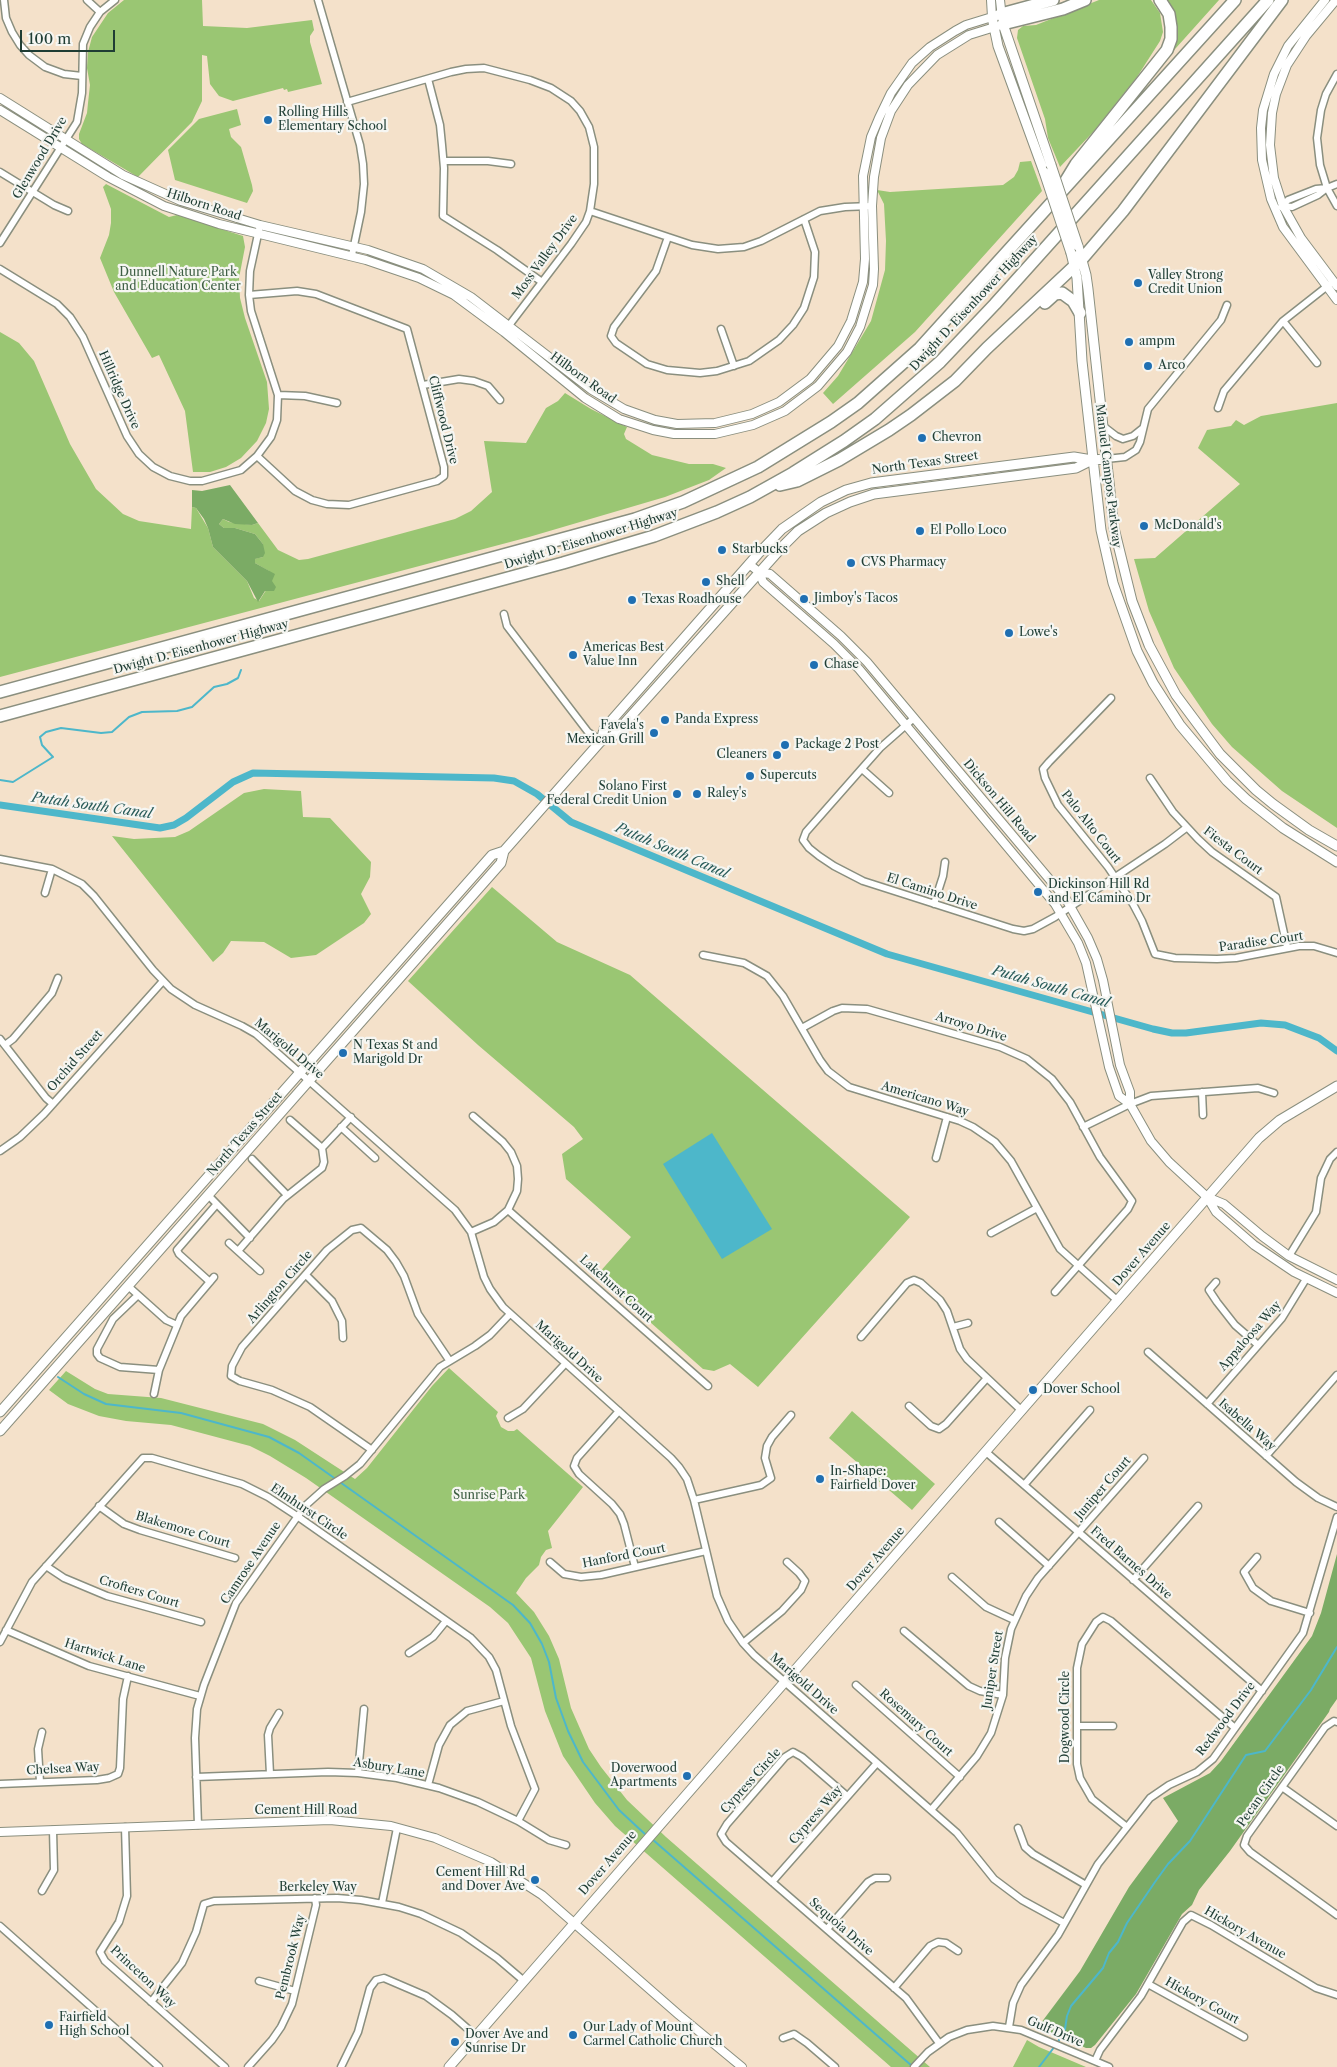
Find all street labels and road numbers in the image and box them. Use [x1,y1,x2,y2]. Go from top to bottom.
street label: Glenwood Drive [10,114,70,202]
street label: Hilborn Road [165,186,243,224]
street label: Moss Valley Drive [509,212,581,302]
street label: Dwight D. Eisenhower Highway [907,232,1041,374]
street label: Hillridge Drive [95,348,143,432]
street label: Hilborn Road [547,349,619,407]
street label: Cliffwood Drive [425,374,461,466]
street label: Manuel Campos Parkway [1092,403,1124,549]
street label: North Texas Street [871,448,979,478]
street label: Dwight D. Eisenhower Highway [503,506,679,572]
street label: Dwight D. Eisenhower Highway [112,617,290,677]
street label: Dickson Hill Road [960,757,1038,845]
street label: Palo Alto Court [1058,788,1124,866]
street label: Fiesta Court [1201,824,1265,878]
street label: El Camino Drive [885,871,979,913]
street label: Paradise Court [1218,929,1304,955]
street label: Arroyo Drive [934,1009,1008,1045]
street label: Marigold Drive [251,1016,327,1082]
street label: Orchid Street [44,1027,106,1095]
street label: Americano Way [879,1079,971,1119]
street label: North Texas Street [205,1089,285,1179]
street label: Dover Avenue [1110,1219,1174,1289]
street label: Arlington Circle [244,1248,316,1326]
street label: Lakehurst Court [577,1252,655,1326]
street label: Appaloosa Way [1216,1298,1284,1374]
street label: Marigold Drive [532,1318,606,1386]
street label: Isabella Way [1215,1396,1279,1454]
street label: Juniper Court [1072,1454,1134,1522]
street label: Elmhurst Circle [268,1481,350,1543]
street label: Blakemore Court [134,1509,232,1551]
street label: Camrose Avenue [218,1519,284,1607]
street label: Dover Avenue [844,1524,908,1594]
street label: Fred Barnes Drive [1087,1524,1175,1602]
street label: Hanford Court [581,1541,667,1571]
street label: Crofters Court [97,1573,181,1611]
street label: Juniper Street [980,1630,1006,1710]
street label: Hartwick Lane [63,1636,147,1676]
street label: Marigold Drive [767,1650,841,1718]
street label: Dogwood Circle [1059,1671,1073,1763]
street label: Redwood Drive [1194,1679,1258,1759]
street label: Rosemary Court [876,1686,956,1760]
street label: Cypress Circle [718,1745,784,1817]
street label: Asbury Lane [352,1755,426,1781]
street label: Chelsea Way [26,1760,100,1778]
street label: Pecan Circle [1234,1762,1288,1830]
street label: Cypress Way [786,1783,846,1847]
street label: Cement Hill Road [255,1804,357,1818]
street label: Dover Avenue [576,1828,640,1898]
street label: Berkeley Way [279,1881,357,1895]
street label: Sequoia Drive [806,1895,876,1959]
street label: Hickory Avenue [1202,1904,1288,1962]
street label: Pembrook Way [273,1913,309,2001]
street label: Princeton Way [107,1943,179,2011]
street label: Hickory Court [1163,1975,1241,2027]
street label: Gulf Drive [1025,2014,1085,2050]

